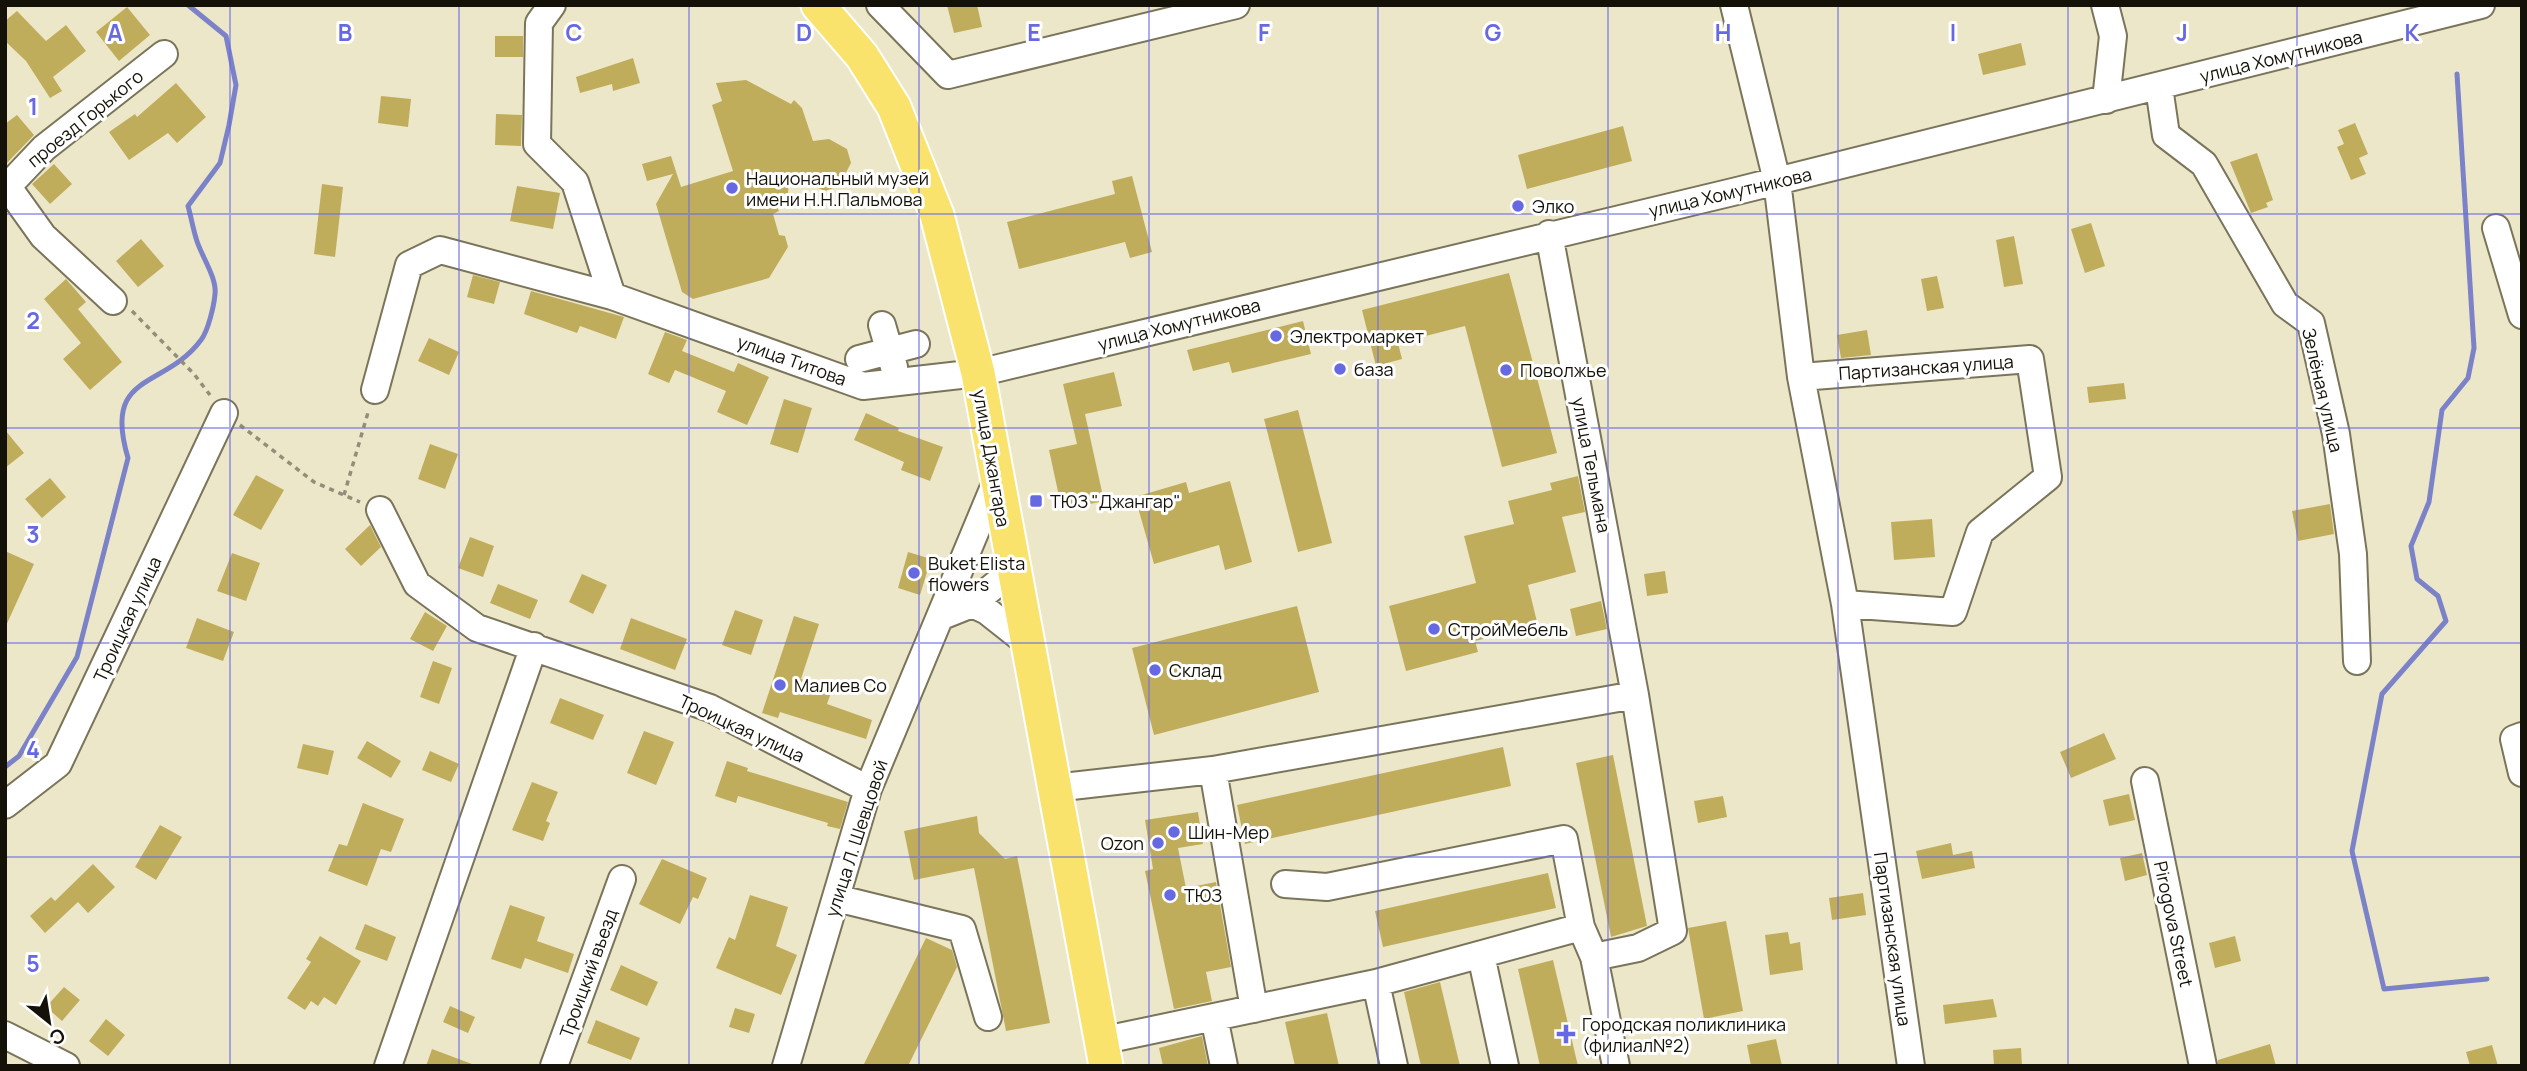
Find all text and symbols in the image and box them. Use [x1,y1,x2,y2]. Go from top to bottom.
text: A [107,16,123,48]
text: B [338,16,352,48]
text: C [566,16,583,48]
text: D [796,16,812,48]
text: E [1027,16,1041,48]
text: F [1258,16,1270,48]
text: G [1485,16,1502,48]
text: H [1715,16,1731,48]
text: I [1950,16,1956,48]
text: J [2176,16,2188,48]
text: K [2405,16,2420,48]
street label: улица Хомутникова [2197,24,2365,88]
street label: проезд Горького [22,64,148,172]
text: 1 [28,90,38,122]
street label: улица Хомутникова [1646,162,1814,222]
place label: Национальный музей имени Н.Н.Пальмова [746,166,929,211]
marker: Национальный музей имени Н.Н.Пальмова [724,180,740,196]
place label: Элко [1532,194,1574,218]
marker: Элко [1510,198,1526,214]
street label: улица Хомутникова [1095,292,1263,356]
text: 2 [26,304,40,336]
place label: Электромаркет [1290,324,1424,348]
street label: Зелёная улица [2297,325,2349,455]
marker: Электромаркет [1268,328,1284,344]
street label: улица Титова [734,329,850,391]
street label: Партизанская улица [1838,349,2014,385]
place label: база [1354,357,1394,381]
place label: Поволжье [1520,358,1606,382]
marker: база [1332,361,1348,377]
marker: Поволжье [1498,362,1514,378]
street label: улица Джангара [968,387,1016,529]
street label: улица Тельмана [1567,395,1617,535]
place label: ТЮЗ "Джангар" [1050,489,1181,513]
marker: ТЮЗ "Джангар" [1028,493,1044,509]
text: 3 [26,518,40,550]
place label: Buket Elista flowers [928,551,1025,596]
street label: Троицкая улица [87,552,167,686]
marker: Buket Elista flowers [906,565,922,581]
place label: СтройМебель [1448,617,1568,641]
marker: СтройМебель [1426,621,1442,637]
place label: Склад [1169,658,1222,682]
marker: Склад [1147,662,1163,678]
place label: Малиев Со [794,673,887,697]
marker: Малиев Со [772,677,788,693]
street label: Троицкая улица [675,688,809,768]
text: 4 [26,733,40,765]
street label: улица Л. Шевцовой [819,756,893,920]
place label: Шин-Мер [1188,820,1269,844]
marker: Шин-Мер [1166,824,1182,840]
place label: Ozon [1101,831,1144,855]
marker: Ozon [1150,835,1166,851]
street label: Партизанская улица [1869,850,1917,1028]
street label: Pirogova Street [2149,859,2199,989]
place label: ТЮЗ [1184,883,1222,907]
marker: ТЮЗ [1162,887,1178,903]
street label: Троицкий въезд [554,905,622,1041]
text: 5 [26,947,40,979]
north arrow [14,987,84,1057]
place label: Городская поликлиника (филиал№2) [1582,1012,1786,1057]
text: С [45,1022,70,1051]
marker: Городская поликлиника (филиал№2) [1556,1024,1576,1044]

